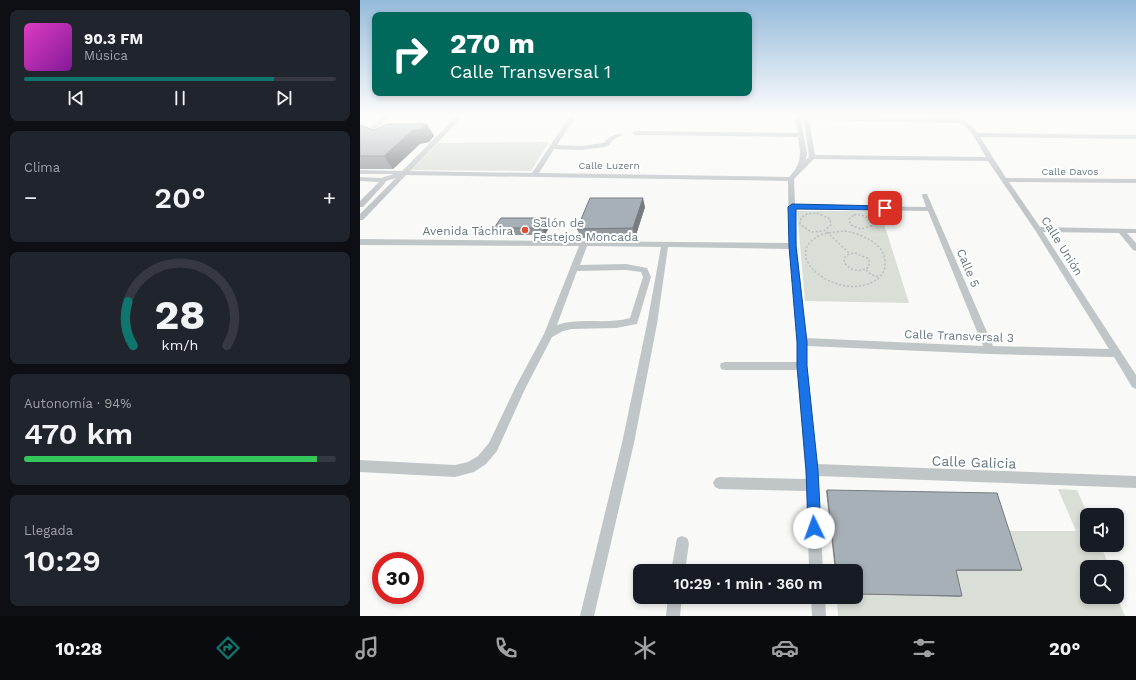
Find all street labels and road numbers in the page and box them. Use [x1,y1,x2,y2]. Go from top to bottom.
street label: Calle Luzern [578,160,640,171]
street label: Calle Davos [1042,166,1099,177]
street label: Calle Unión [1038,214,1086,278]
street label: Avenida Táchira [423,224,514,238]
street label: Calle 5 [954,247,982,289]
street label: Calle Transversal 3 [904,327,1014,345]
street label: Calle Galicia [931,453,1017,471]

